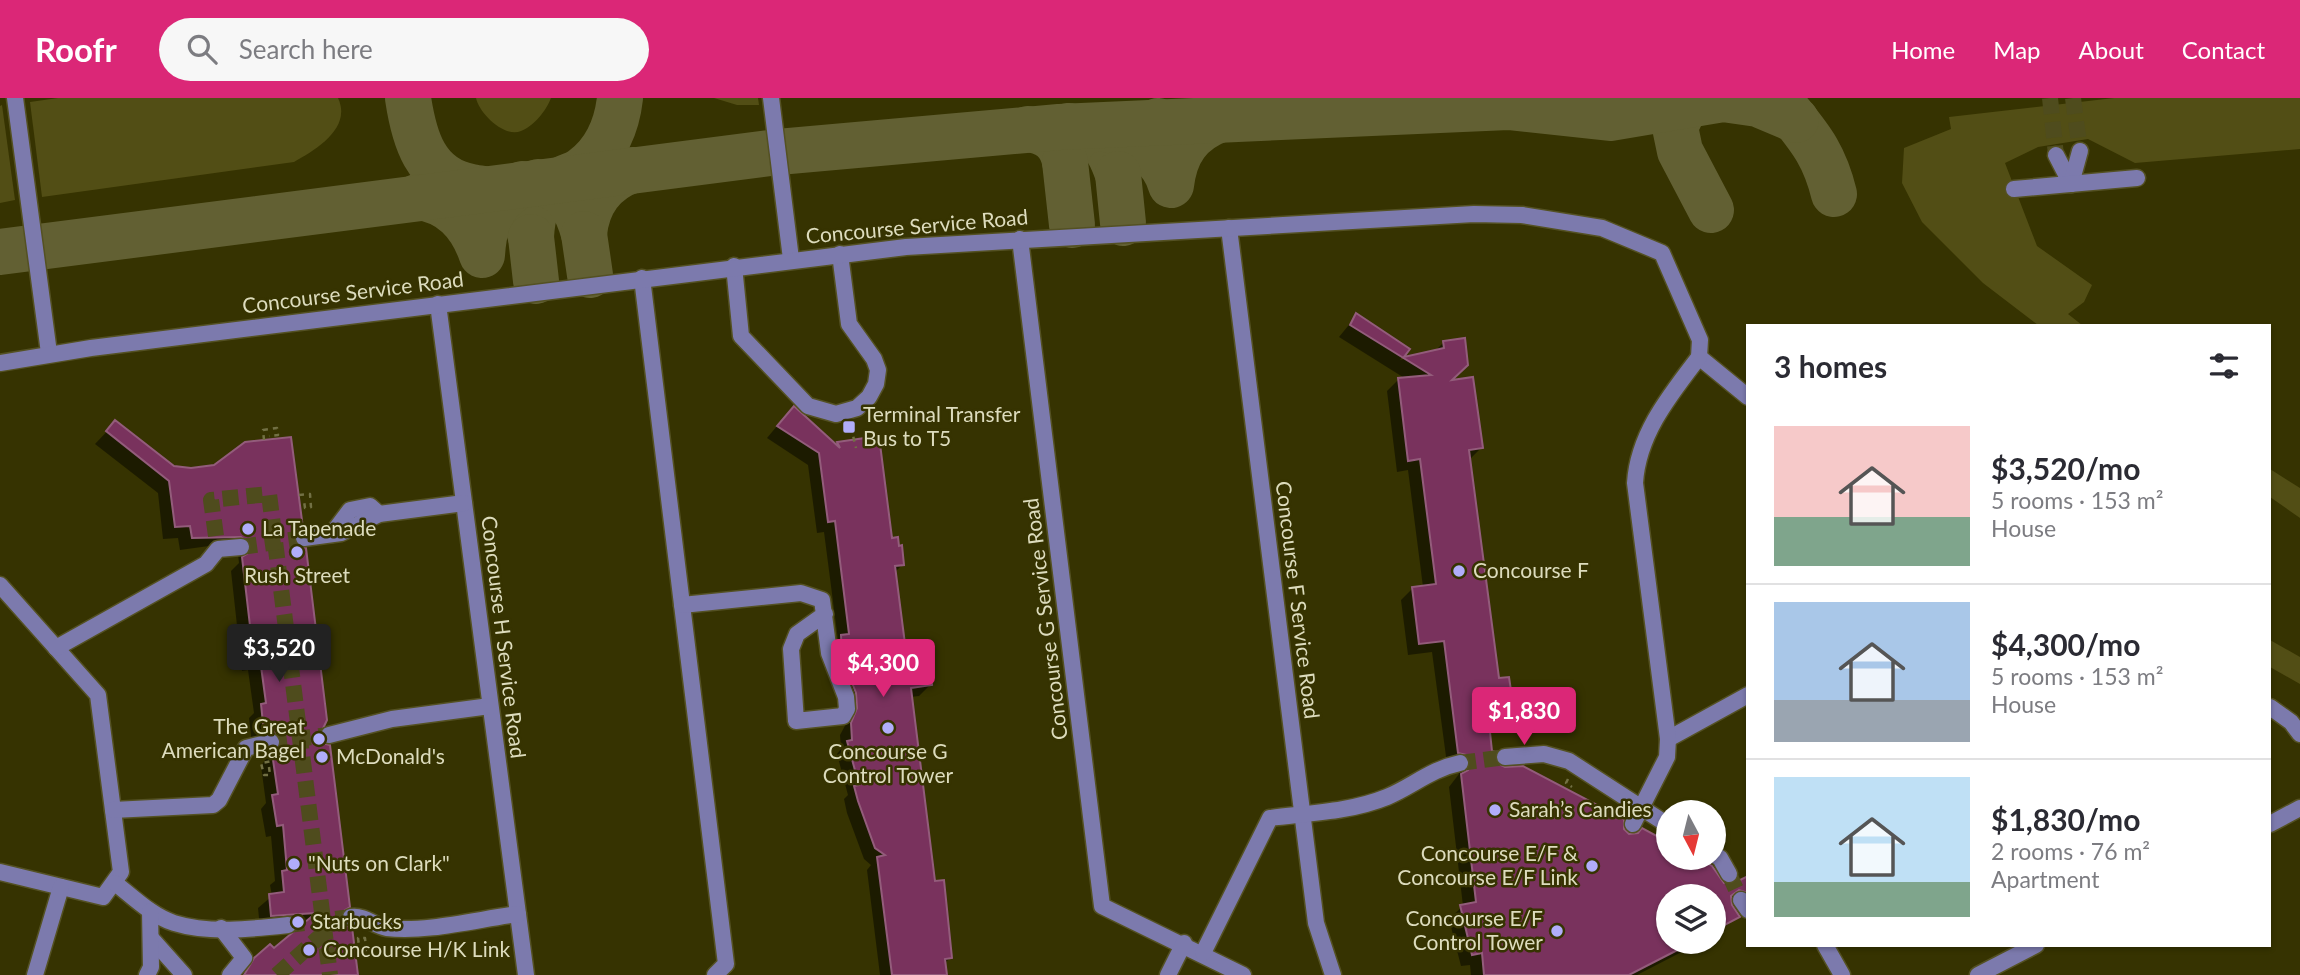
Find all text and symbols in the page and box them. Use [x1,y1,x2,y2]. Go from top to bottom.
search box [159,18,649,81]
text: Roofr [35,29,117,69]
icon: search [183,30,221,68]
text: Search here [239,33,373,65]
text: Home [1891,35,1955,64]
text: Map [1993,35,2041,64]
text: About [2079,35,2144,64]
text: Contact [2182,35,2265,64]
street label: Concourse Service Road [805,203,1029,248]
street label: Concourse Service Road [241,266,465,317]
icon: filters [2205,347,2243,385]
text: 3 homes [1774,348,1887,384]
place label: Terminal Transfer Bus to T5 [863,401,1021,450]
marker: Terminal Transfer Bus to T5 [841,419,857,435]
text: $3,520/mo [1991,450,2140,486]
icon: home [1830,454,1914,538]
street label: Concourse F Service Road [1271,479,1325,720]
text: 5 rooms · 153 m² [1991,486,2163,514]
street label: Concourse G Service Road [1017,497,1072,742]
street label: Concourse H Service Road [477,514,532,760]
text: House [1991,514,2056,542]
place label: La Tapenade [262,515,376,540]
marker: La Tapenade [240,521,256,537]
marker: Rush Street [289,544,305,560]
place label: Concourse F [1473,557,1589,582]
place label: Rush Street [244,562,350,587]
marker: Concourse F [1451,563,1467,579]
pin: $3,520 [222,624,336,684]
text: $4,300/mo [1991,626,2140,662]
icon: home [1830,630,1914,714]
text: $3,520 [243,633,315,661]
pin: $4,300 [826,640,940,699]
text: $4,300 [847,648,919,676]
text: 5 rooms · 153 m² [1991,662,2163,690]
pin: $1,830 [1467,688,1581,747]
text: House [1991,690,2056,718]
text: $1,830 [1488,696,1560,724]
place label: The Great American Bagel [162,713,305,762]
marker: Concourse G Control Tower [880,720,896,736]
marker: The Great American Bagel [311,731,327,747]
place label: Concourse G Control Tower [823,738,954,787]
place label: McDonald's [336,743,445,768]
marker: McDonald's [314,749,330,765]
place label: Sarah’s Candies [1509,796,1652,821]
north arrow [1656,800,1726,870]
map controls [1656,800,1726,954]
text: $1,830/mo [1991,801,2140,837]
marker: Sarah’s Candies [1487,802,1503,818]
icon: home [1830,805,1914,889]
text: 2 rooms · 76 m² [1991,837,2150,865]
place label: Concourse E/F & Concourse E/F Link [1397,840,1578,889]
place label: "Nuts on Clark" [308,850,450,875]
marker: "Nuts on Clark" [286,856,302,872]
marker: Concourse E/F & Concourse E/F Link [1584,858,1600,874]
text: Apartment [1991,865,2099,893]
button: layers [1656,884,1726,954]
place label: Concourse E/F Control Tower [1405,905,1543,954]
place label: Starbucks [312,908,402,933]
marker: Starbucks [290,914,306,930]
marker: Concourse E/F Control Tower [1549,923,1565,939]
place label: Concourse H/K Link [323,936,510,961]
marker: Concourse H/K Link [301,942,317,958]

